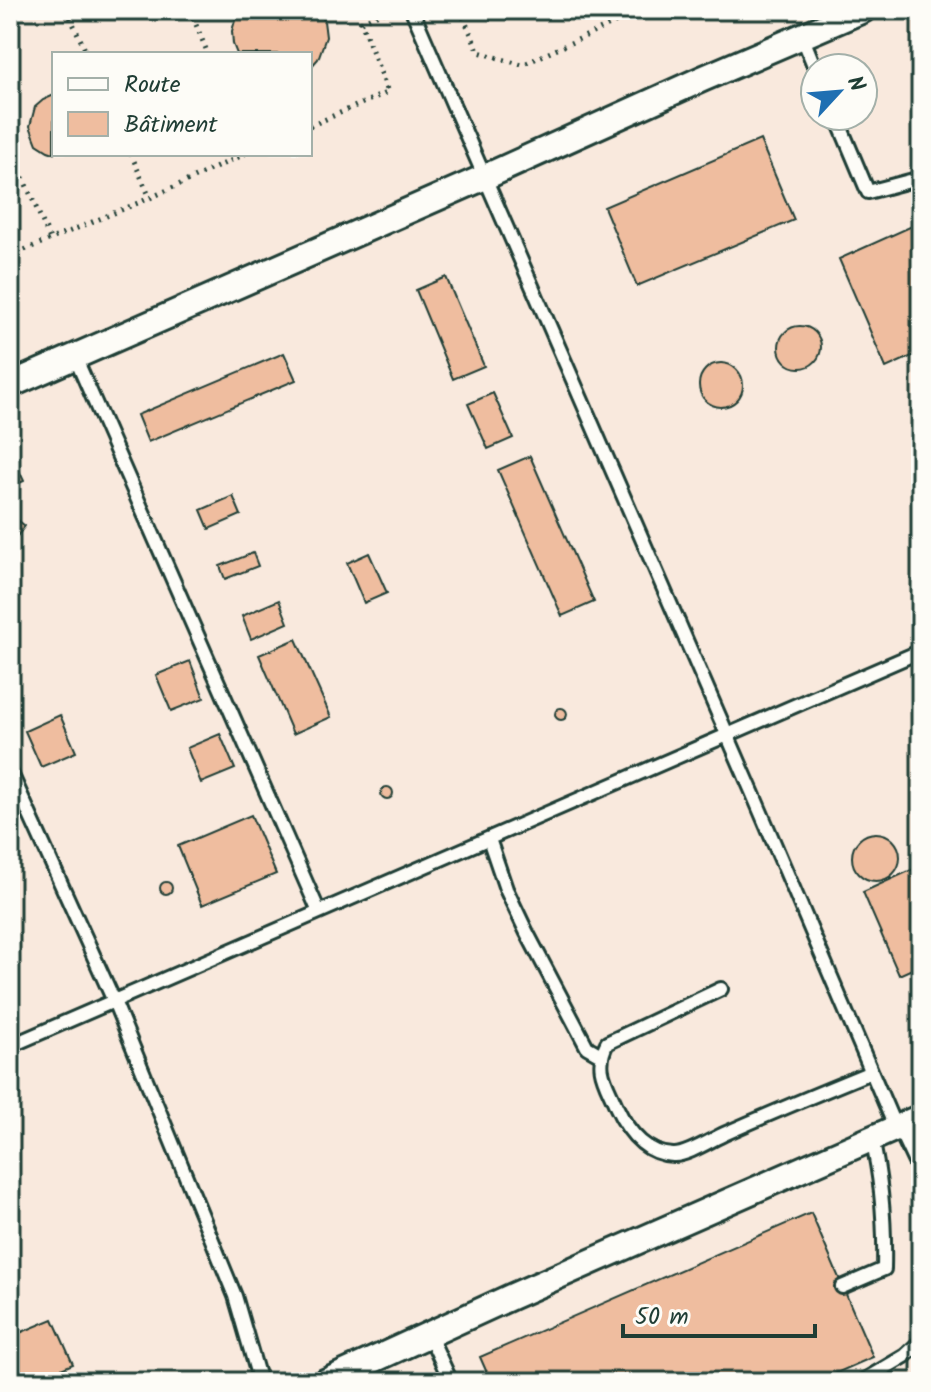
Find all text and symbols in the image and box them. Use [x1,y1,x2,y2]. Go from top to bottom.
legend [52,52,312,156]
north arrow [799,52,879,132]
text: Route [124,66,181,105]
text: N [836,70,874,98]
text: Bâtiment [124,106,218,145]
scale bar [623,1288,815,1338]
text: 50 m [635,1298,689,1337]

